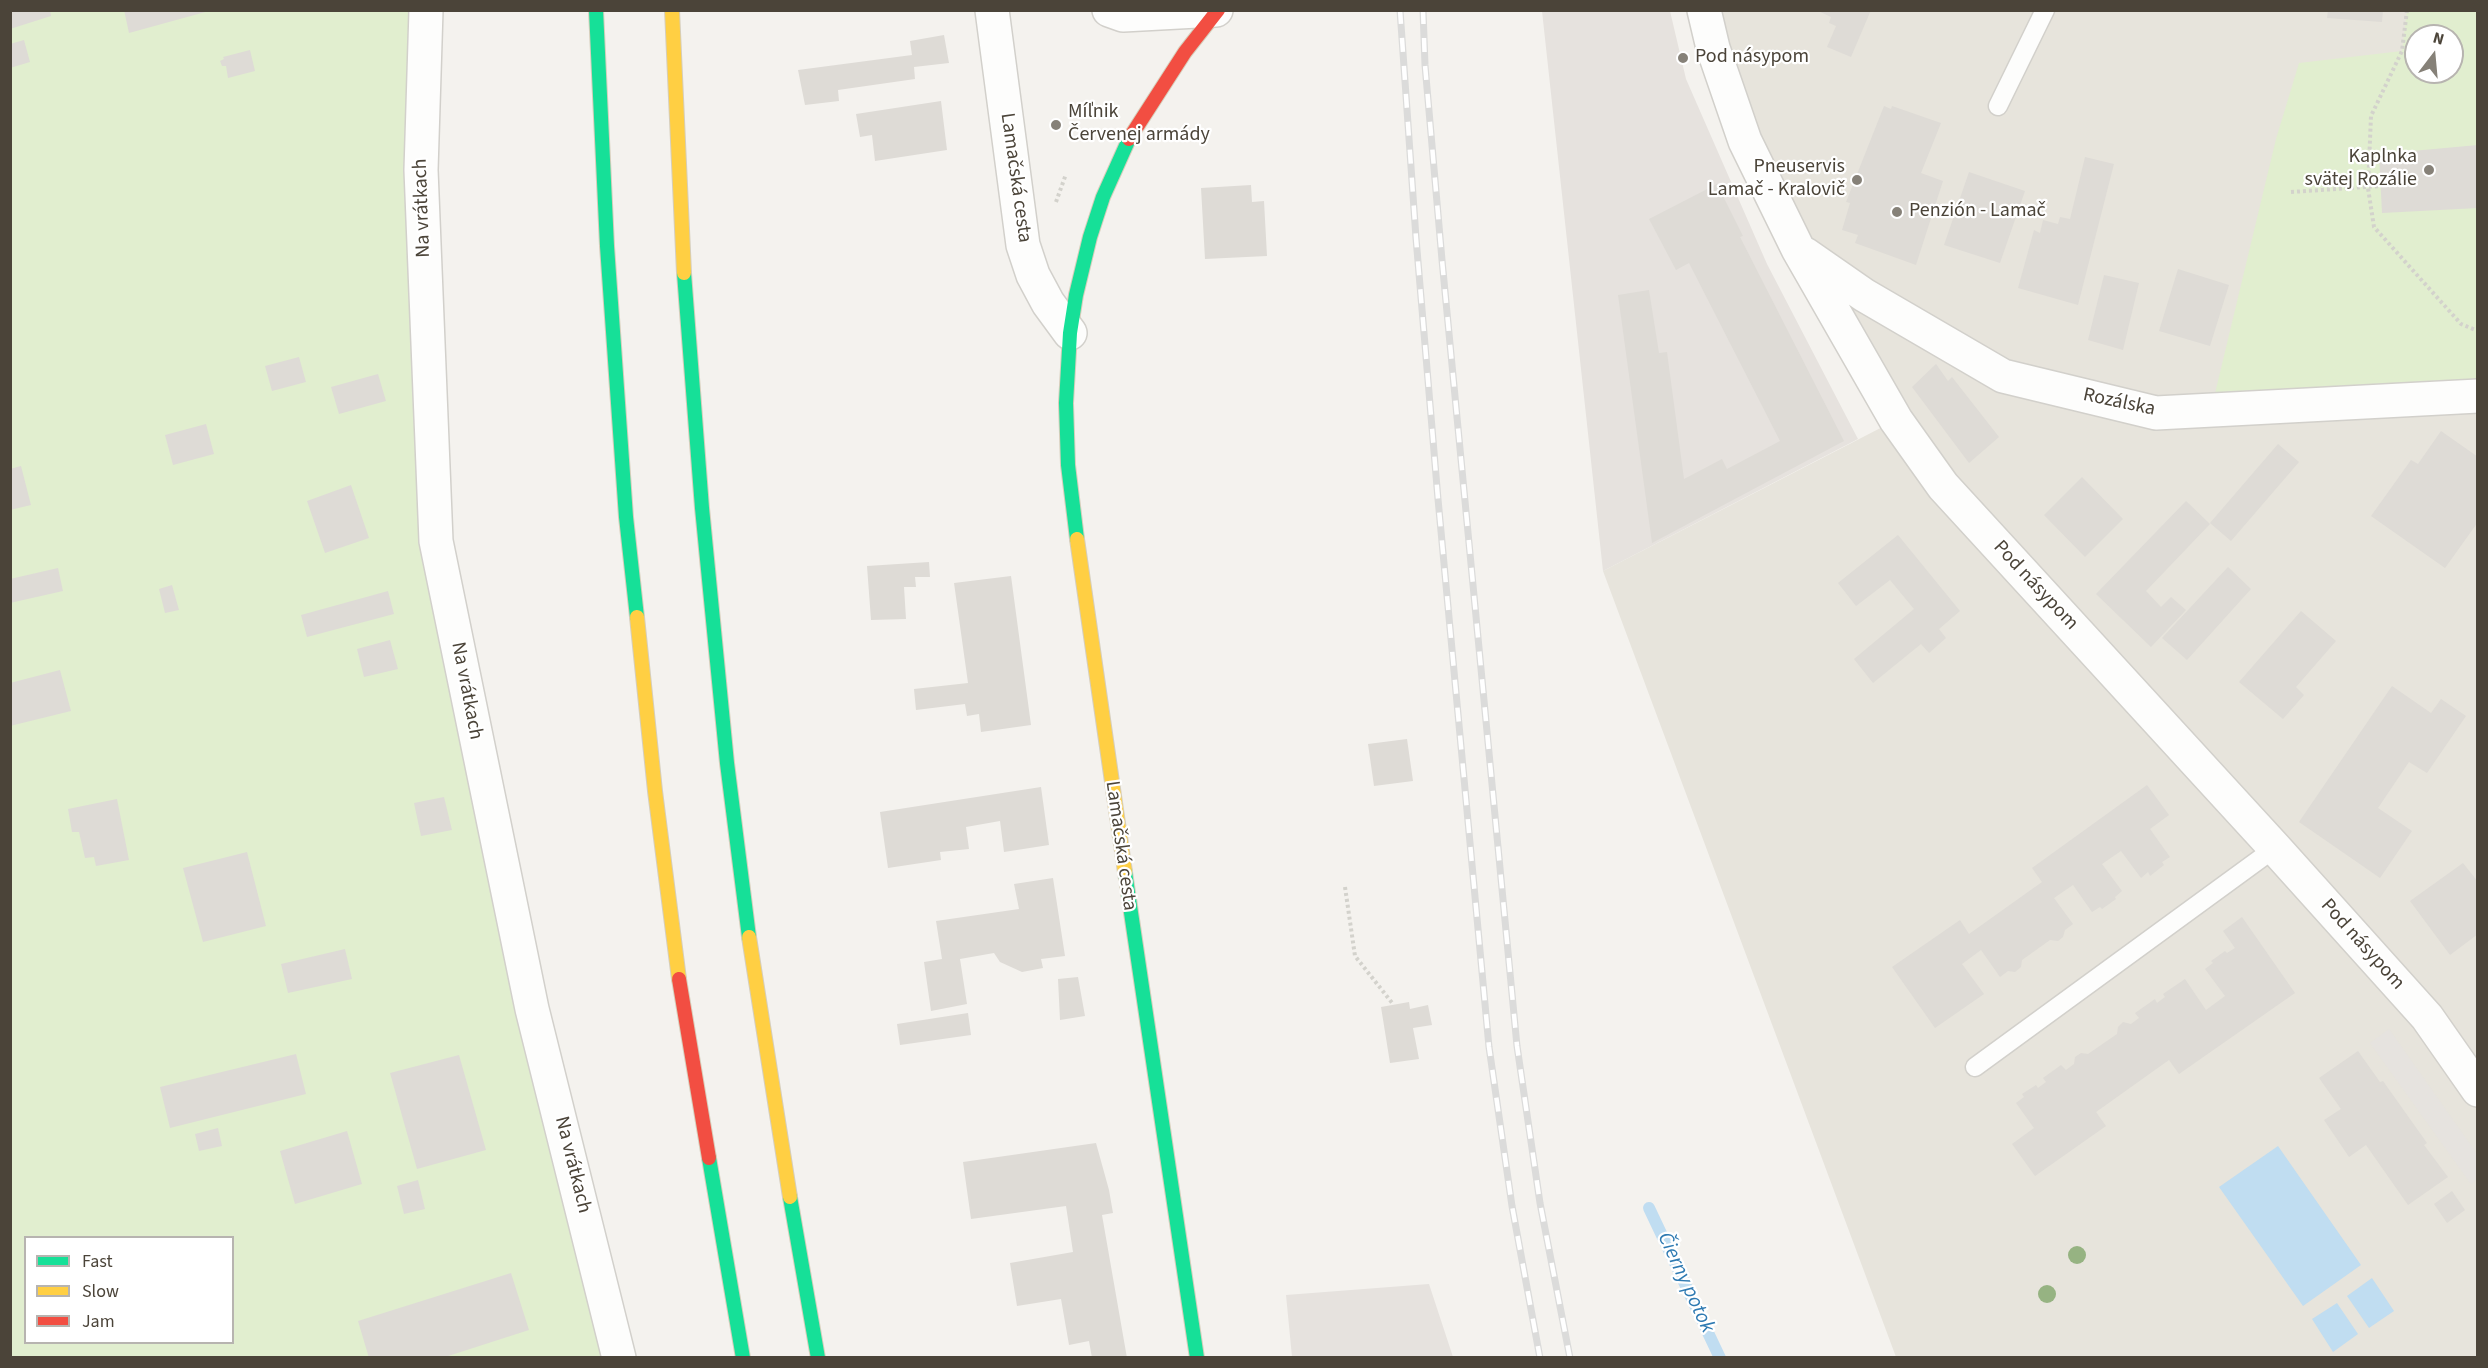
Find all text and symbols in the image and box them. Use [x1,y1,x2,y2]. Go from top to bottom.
north arrow [2404,24,2464,84]
text: N [2430,27,2447,51]
place label: Pod násypom [1695,46,1809,70]
marker: Pod násypom [1676,51,1690,65]
place label: Míľnik Červenej armády [1068,101,1210,148]
street label: Lamačská cesta [994,112,1036,244]
marker: Míľnik Červenej armády [1049,118,1063,132]
place label: Kaplnka svätej Rozálie [2305,146,2417,193]
place label: Pneuservis Lamač - Kralovič [1708,156,1845,203]
street label: Na vrátkach [409,158,437,258]
marker: Kaplnka svätej Rozálie [2422,163,2436,177]
marker: Pneuservis Lamač - Kralovič [1850,173,1864,187]
place label: Penzión - Lamač [1909,200,2046,224]
marker: Penzión - Lamač [1890,205,1904,219]
street label: Rozálska [2081,384,2157,422]
street label: Pod násypom [1987,536,2083,636]
street label: Na vrátkach [445,640,487,742]
street label: Lamačská cesta [1099,780,1141,912]
street label: Pod násypom [2315,895,2409,995]
street label: Na vrátkach [548,1114,596,1216]
water label: Čierny potok [1651,1229,1719,1337]
legend [24,1236,234,1344]
text: Fast [82,1249,113,1274]
text: Slow [82,1279,119,1304]
text: Jam [82,1309,115,1334]

